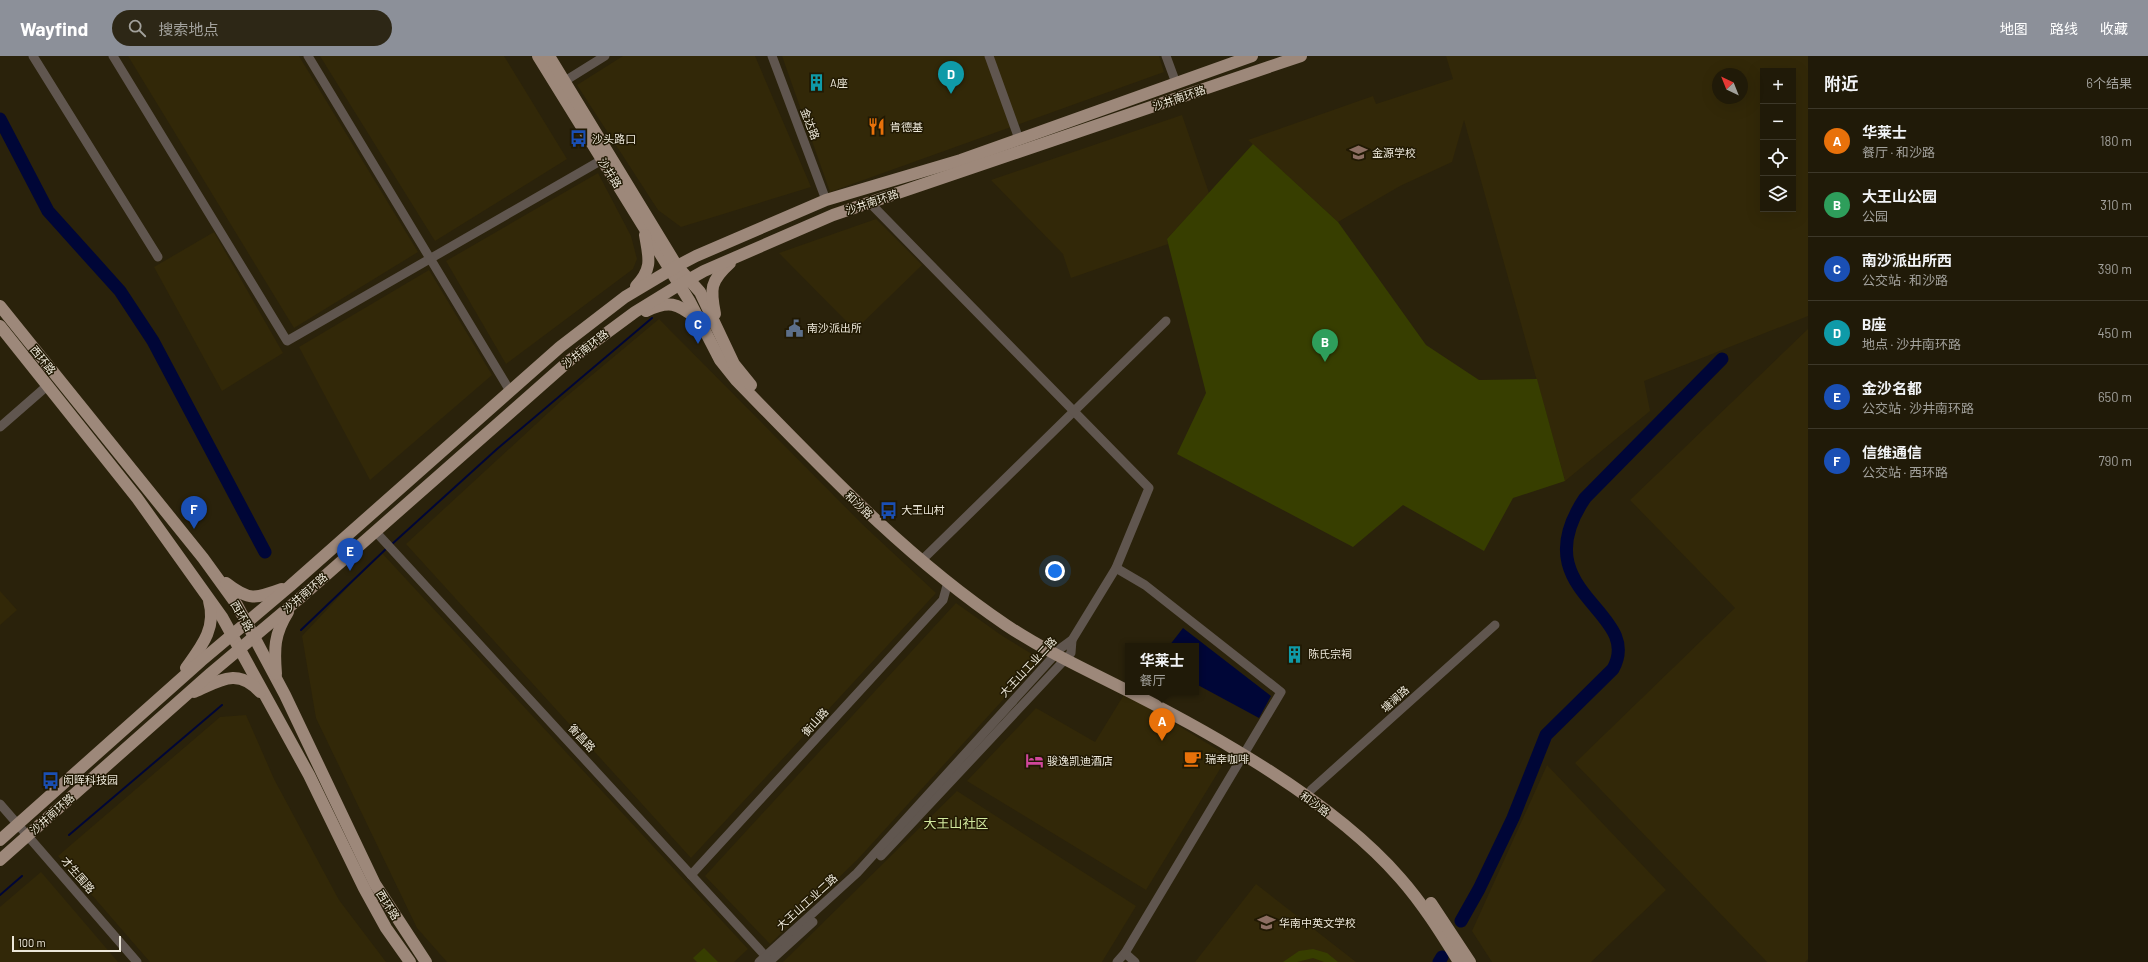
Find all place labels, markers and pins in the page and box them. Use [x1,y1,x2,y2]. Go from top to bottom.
pin: D [938,61,964,94]
building icon: A座 [807,73,827,93]
place label: A座 [830,76,848,89]
restaurant icon: 肯德基 [867,117,887,137]
place label: 肯德基 [890,120,923,133]
bus stop icon: 沙头路口 [569,129,589,149]
place label: 沙头路口 [592,132,636,145]
school or university icon: 金源学校 [1349,143,1369,163]
place label: 金源学校 [1372,146,1416,159]
pin: C [685,311,711,344]
public building icon: 南沙派出所 [784,318,804,338]
place label: 南沙派出所 [807,321,862,334]
pin: B [1312,329,1338,362]
pin: F [181,496,207,529]
bus stop icon: 大王山村 [878,500,898,520]
place label: 大王山村 [901,503,945,516]
pin: E [337,538,363,571]
building icon: 陈氏宗祠 [1285,644,1305,664]
place label: 陈氏宗祠 [1308,647,1352,660]
pin: A [1149,708,1175,741]
cafe icon: 瑞幸咖啡 [1182,749,1202,769]
hotel icon: 骏逸凯迪酒店 [1024,751,1044,771]
place label: 瑞幸咖啡 [1205,752,1249,765]
place label: 骏逸凯迪酒店 [1047,754,1113,767]
bus stop icon: 闳晖科技园 [40,770,60,790]
place label: 闳晖科技园 [63,773,118,786]
school or university icon: 华南中英文学校 [1256,913,1276,933]
place label: 华南中英文学校 [1279,916,1356,929]

